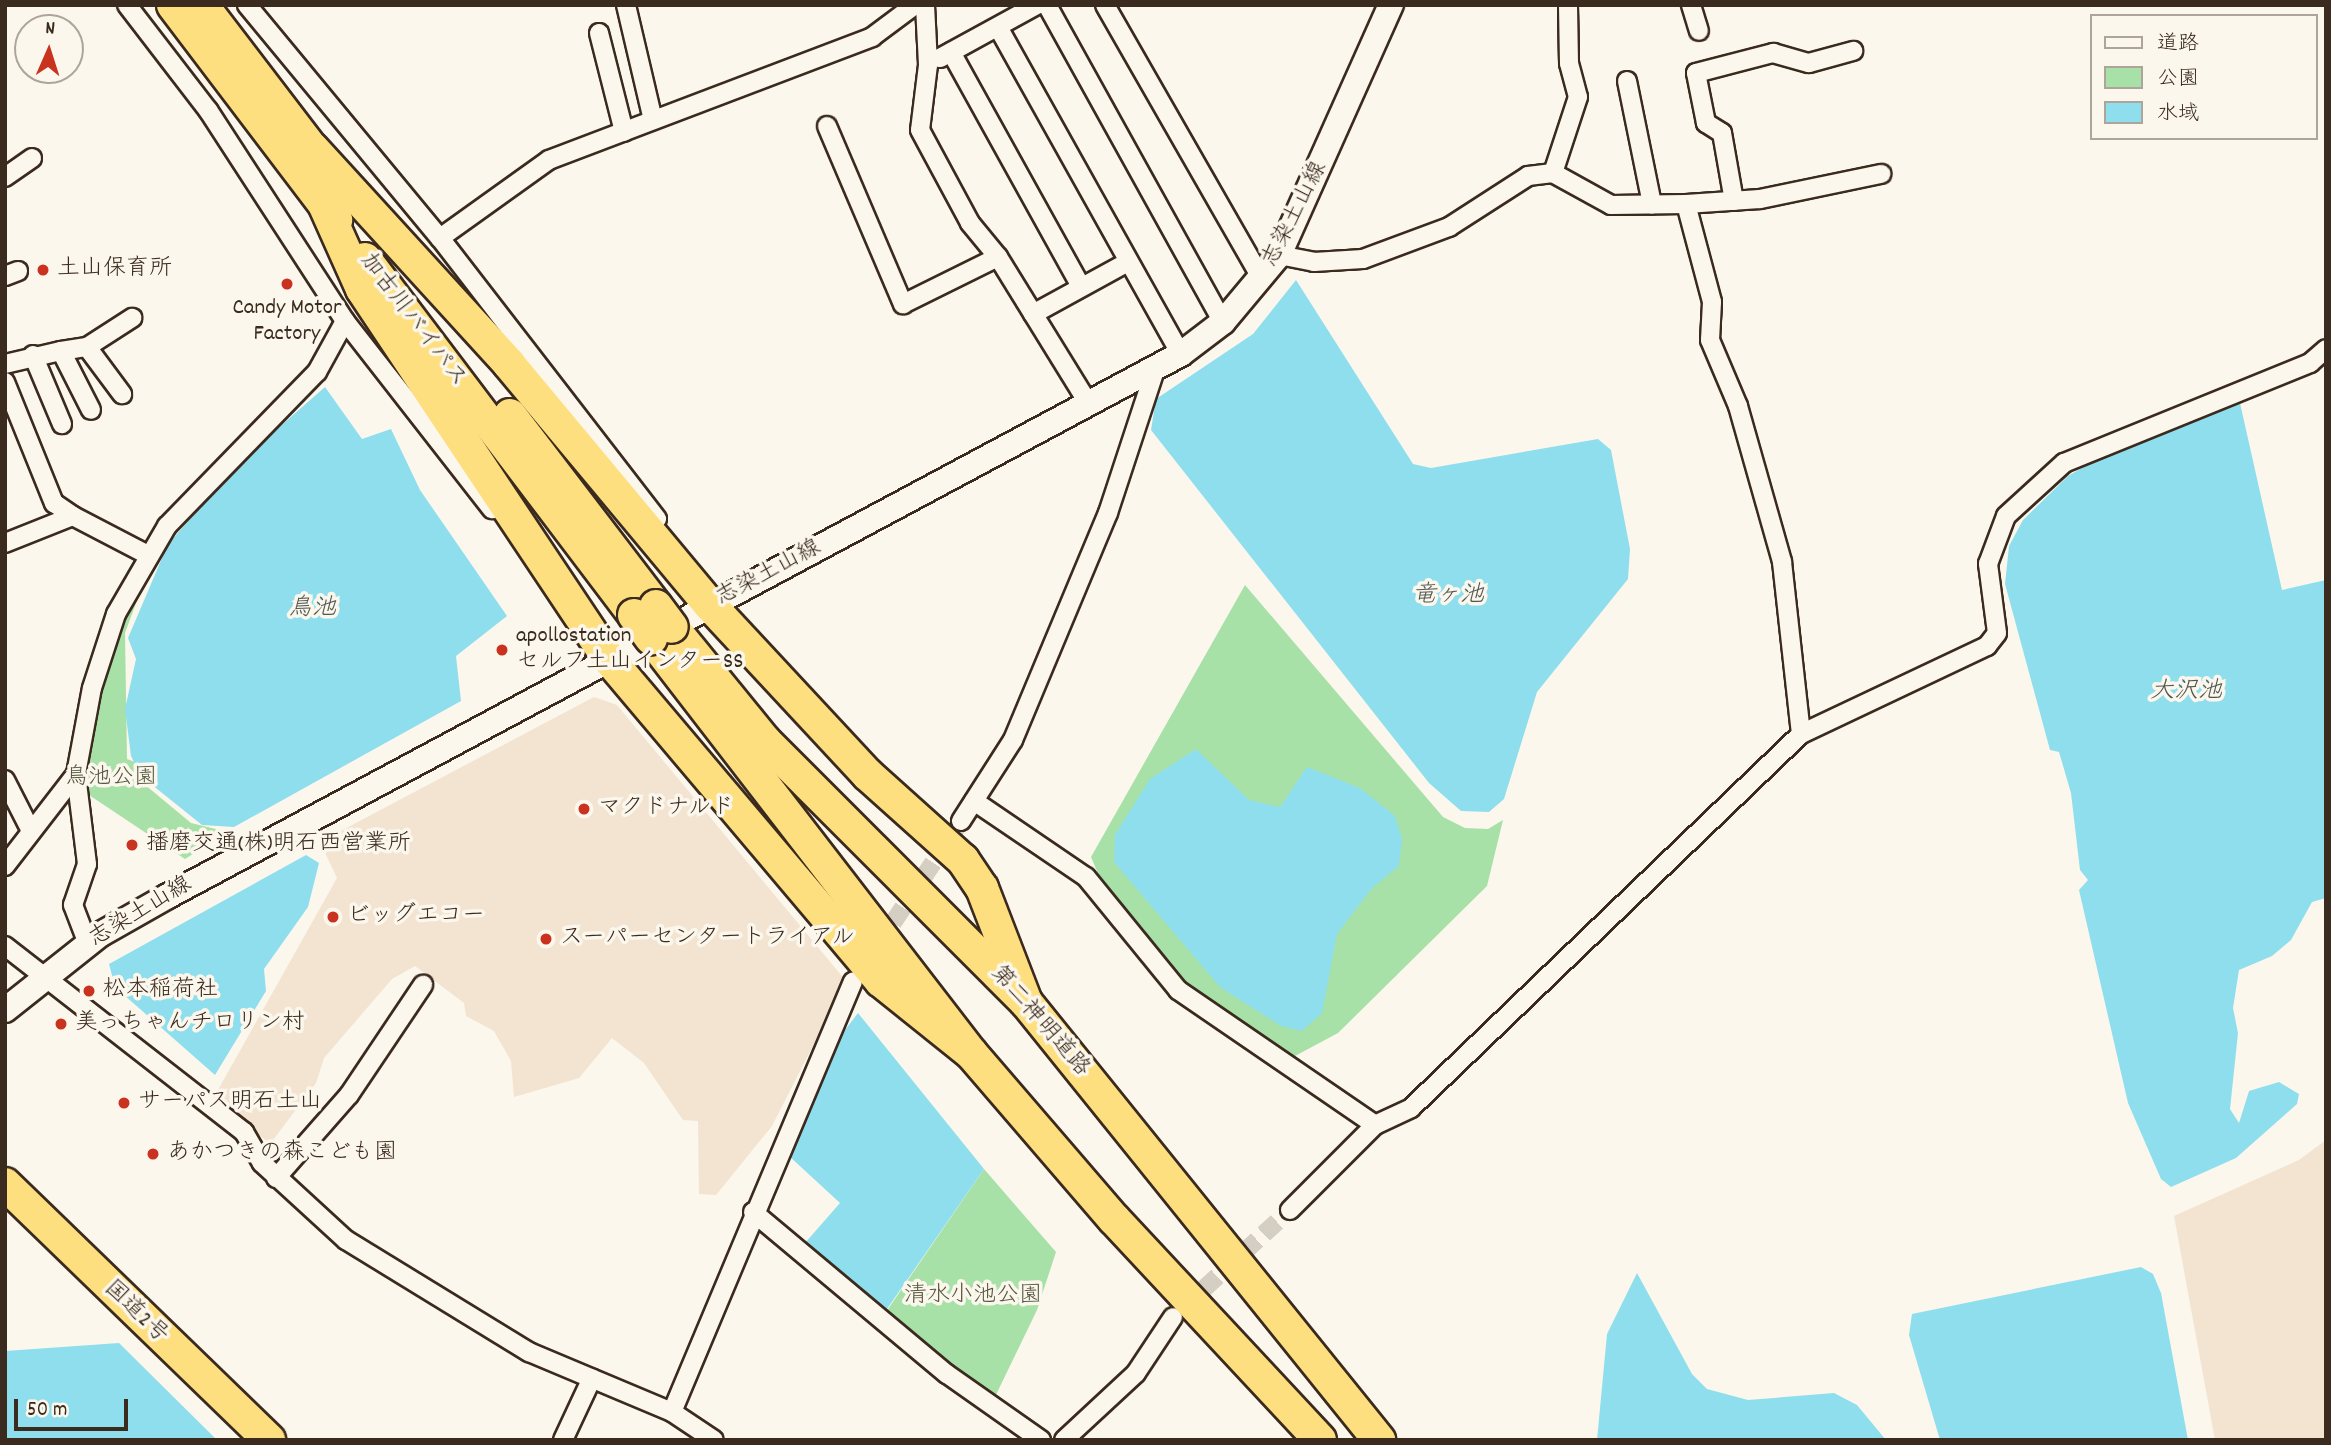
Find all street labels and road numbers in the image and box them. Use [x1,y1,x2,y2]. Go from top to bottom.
street label: 志染土山線 [1258,158,1334,272]
street label: 加古川バイパス [353,248,471,394]
street label: 志染土山線 [712,535,826,613]
street label: 志染土山線 [85,872,197,954]
street label: 第二神明道路 [983,961,1095,1083]
street label: 国道2号 [97,1276,173,1350]

